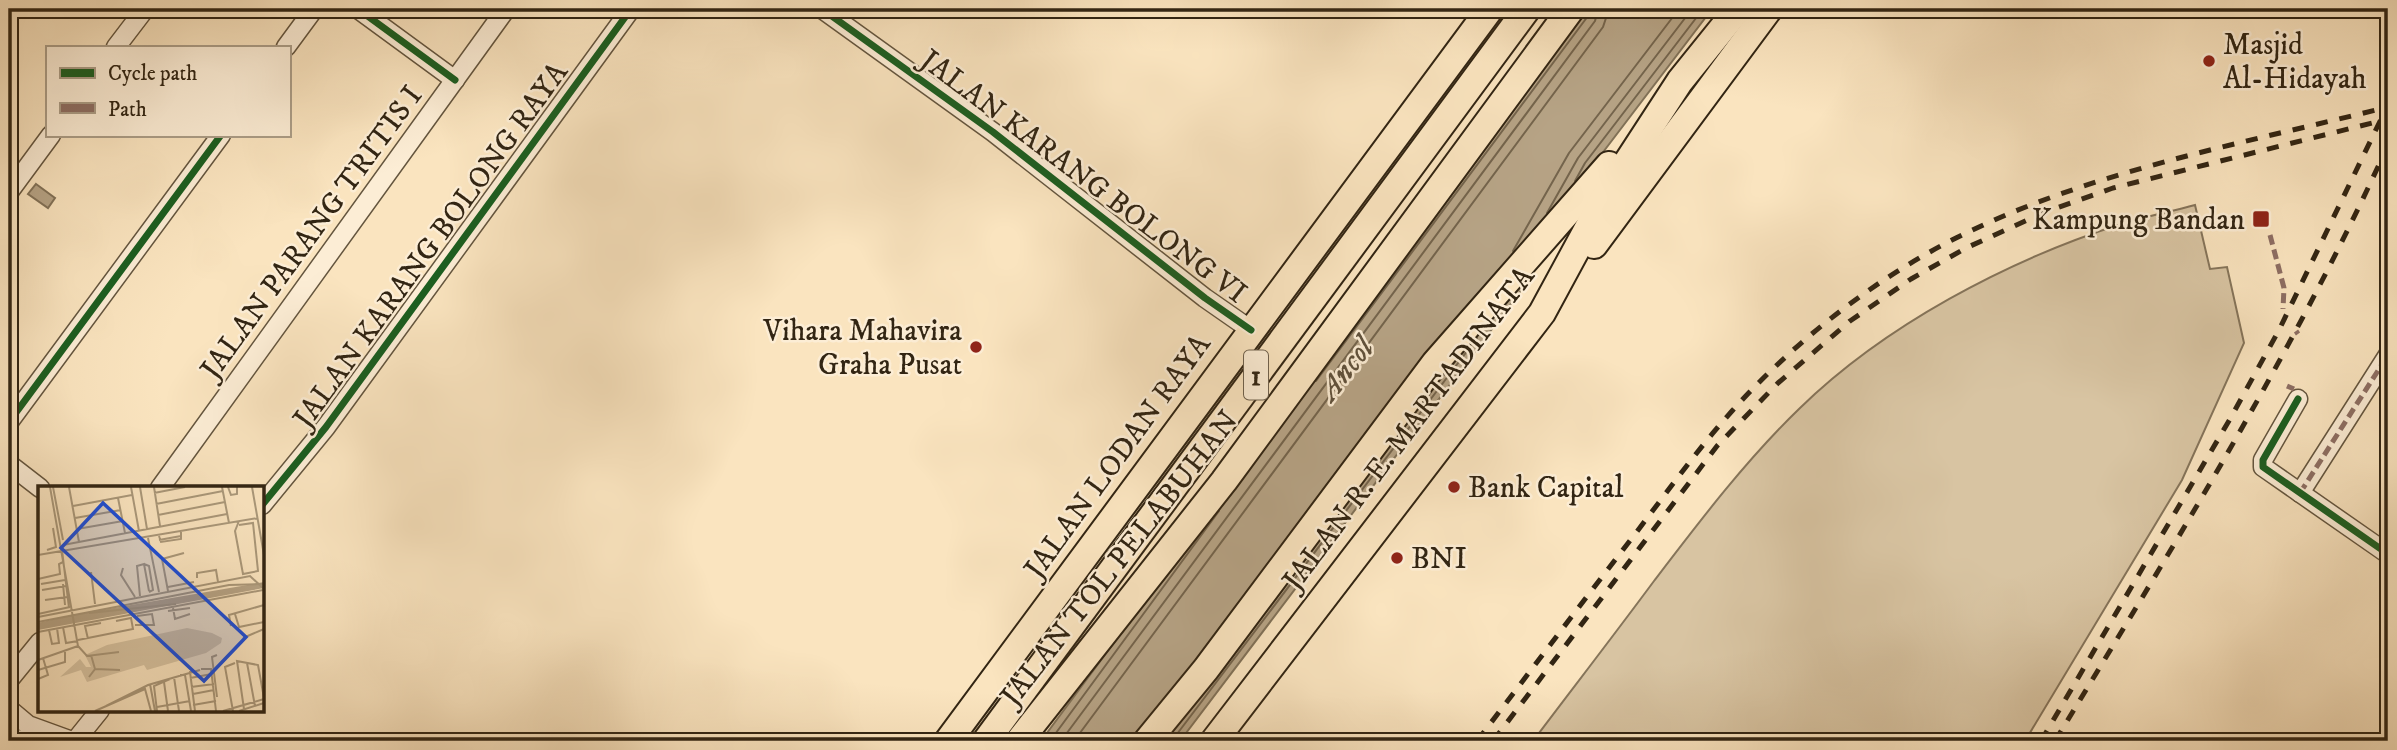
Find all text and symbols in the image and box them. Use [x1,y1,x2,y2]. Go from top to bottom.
place label: Masjid Al-Hidayah [2223,27,2367,98]
street label: JALAN KARANG BOLONG VI [910,40,1254,312]
legend [46,46,290,136]
marker: Masjid Al-Hidayah [2201,53,2217,69]
street label: JALAN KARANG BOLONG RAYA [284,55,577,439]
text: Cycle path [108,61,197,87]
street label: JALAN PARANG TRITIS I [191,79,431,389]
text: Path [108,97,147,123]
place label: Kampung Bandan [2032,202,2245,239]
marker: Kampung Bandan [2251,209,2271,229]
street label: JALAN R. E. MARTADINATA [1273,259,1544,601]
place label: Vihara Mahavira Graha Pusat [762,313,962,384]
street label: JALAN LODAN RAYA [1015,327,1220,589]
water label: Ancol [1308,327,1386,411]
marker: Vihara Mahavira Graha Pusat [968,339,984,355]
road number: 1 [1244,350,1268,400]
street label: JALAN TOL PELABUHAN [991,404,1247,717]
place label: Bank Capital [1468,470,1623,507]
marker: Bank Capital [1446,479,1462,495]
inset map [38,486,264,712]
place label: BNI [1411,541,1467,578]
marker: BNI [1389,550,1405,566]

